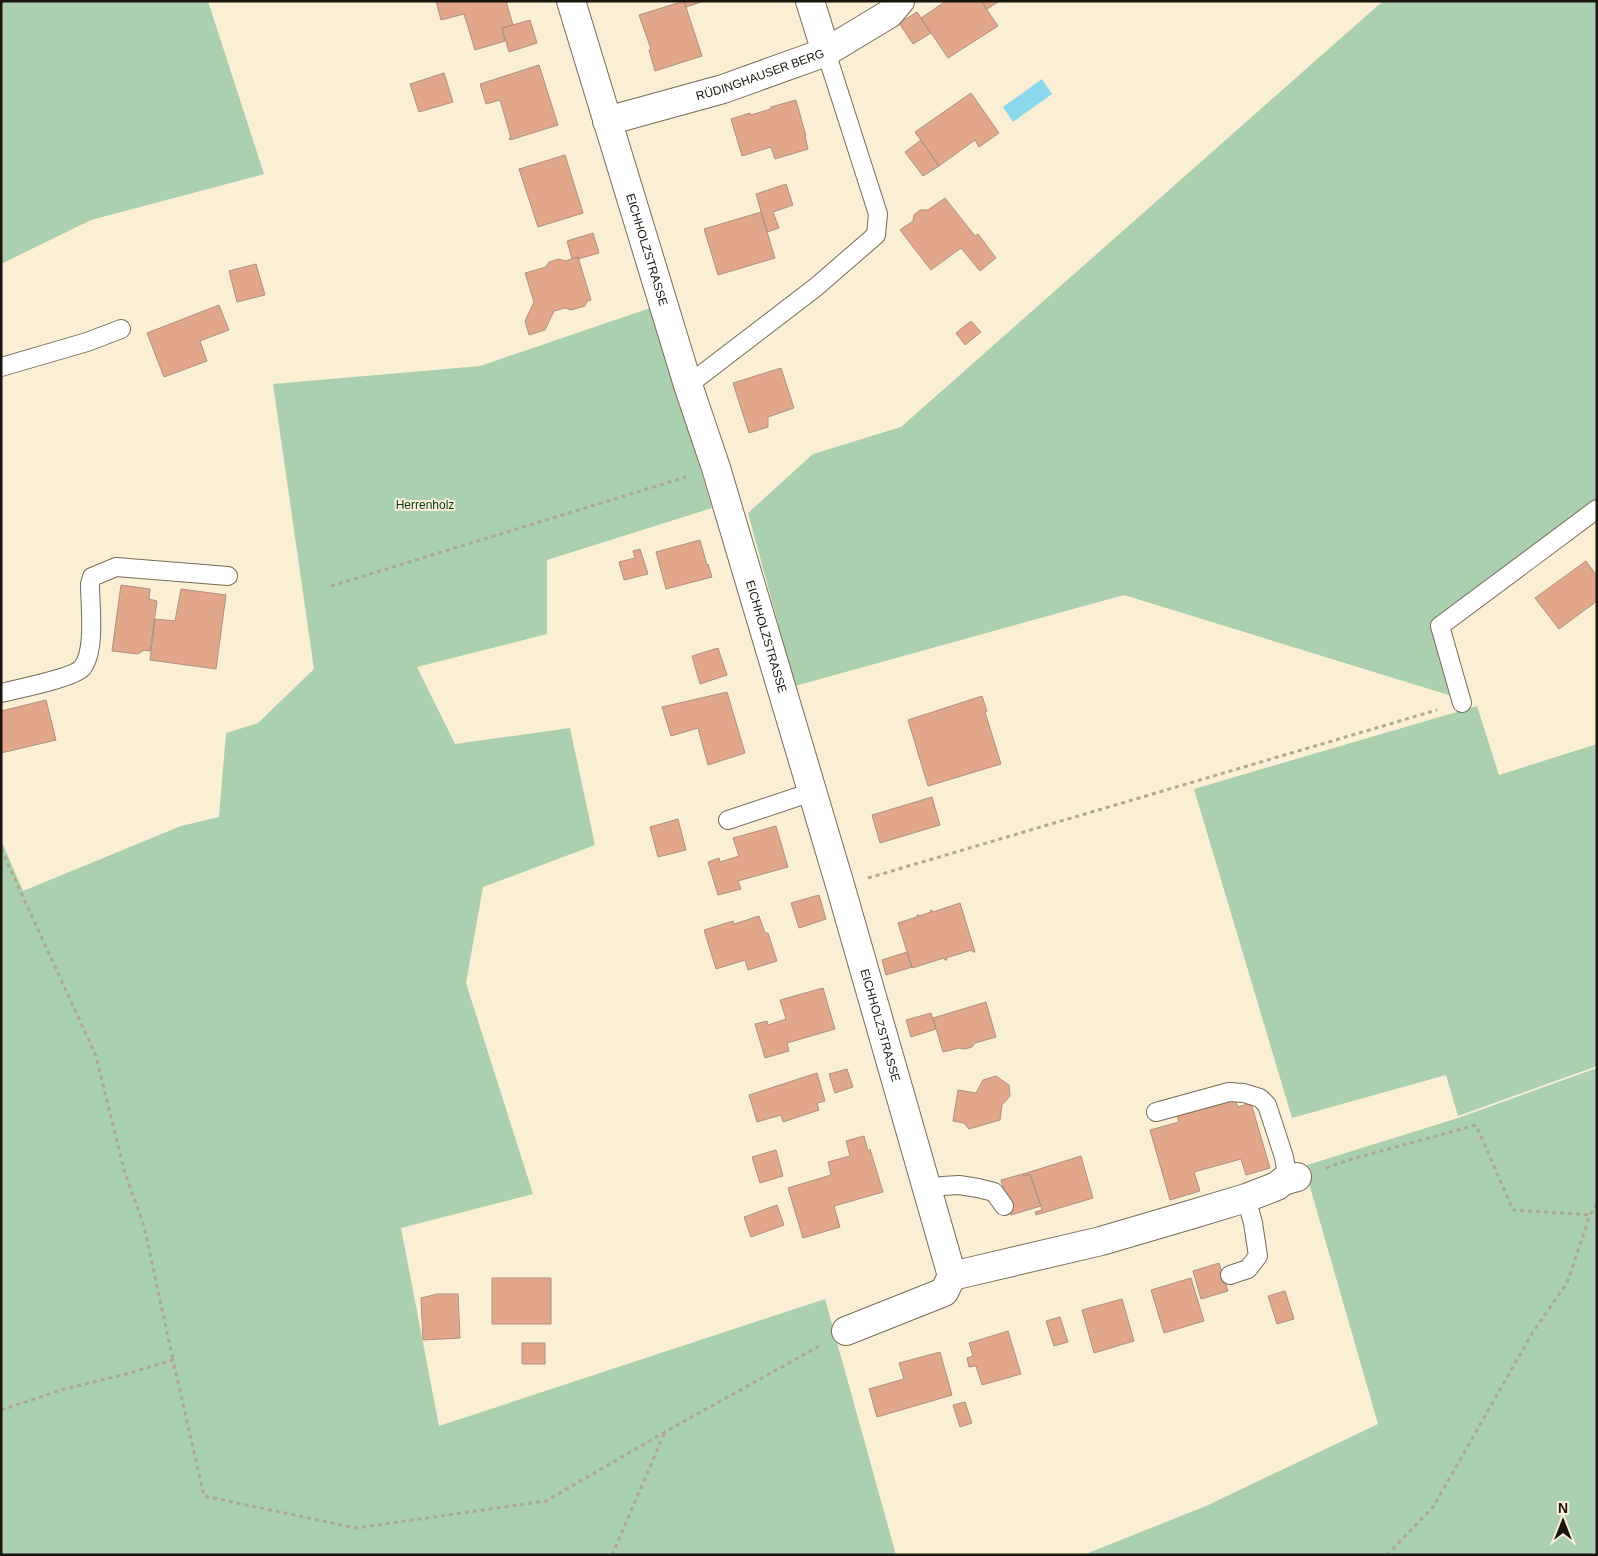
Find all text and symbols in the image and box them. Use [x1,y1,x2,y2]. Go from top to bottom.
street label: RÜDINGHAUSER BERG [694,46,826,103]
street label: EICHHOLZSTRASSE [623,192,671,308]
park label: Herrenholz [396,498,454,512]
street label: EICHHOLZSTRASSE [743,579,790,695]
street label: EICHHOLZSTRASSE [857,967,903,1083]
north arrow [1538,1496,1588,1546]
text: N [1558,1500,1568,1516]

